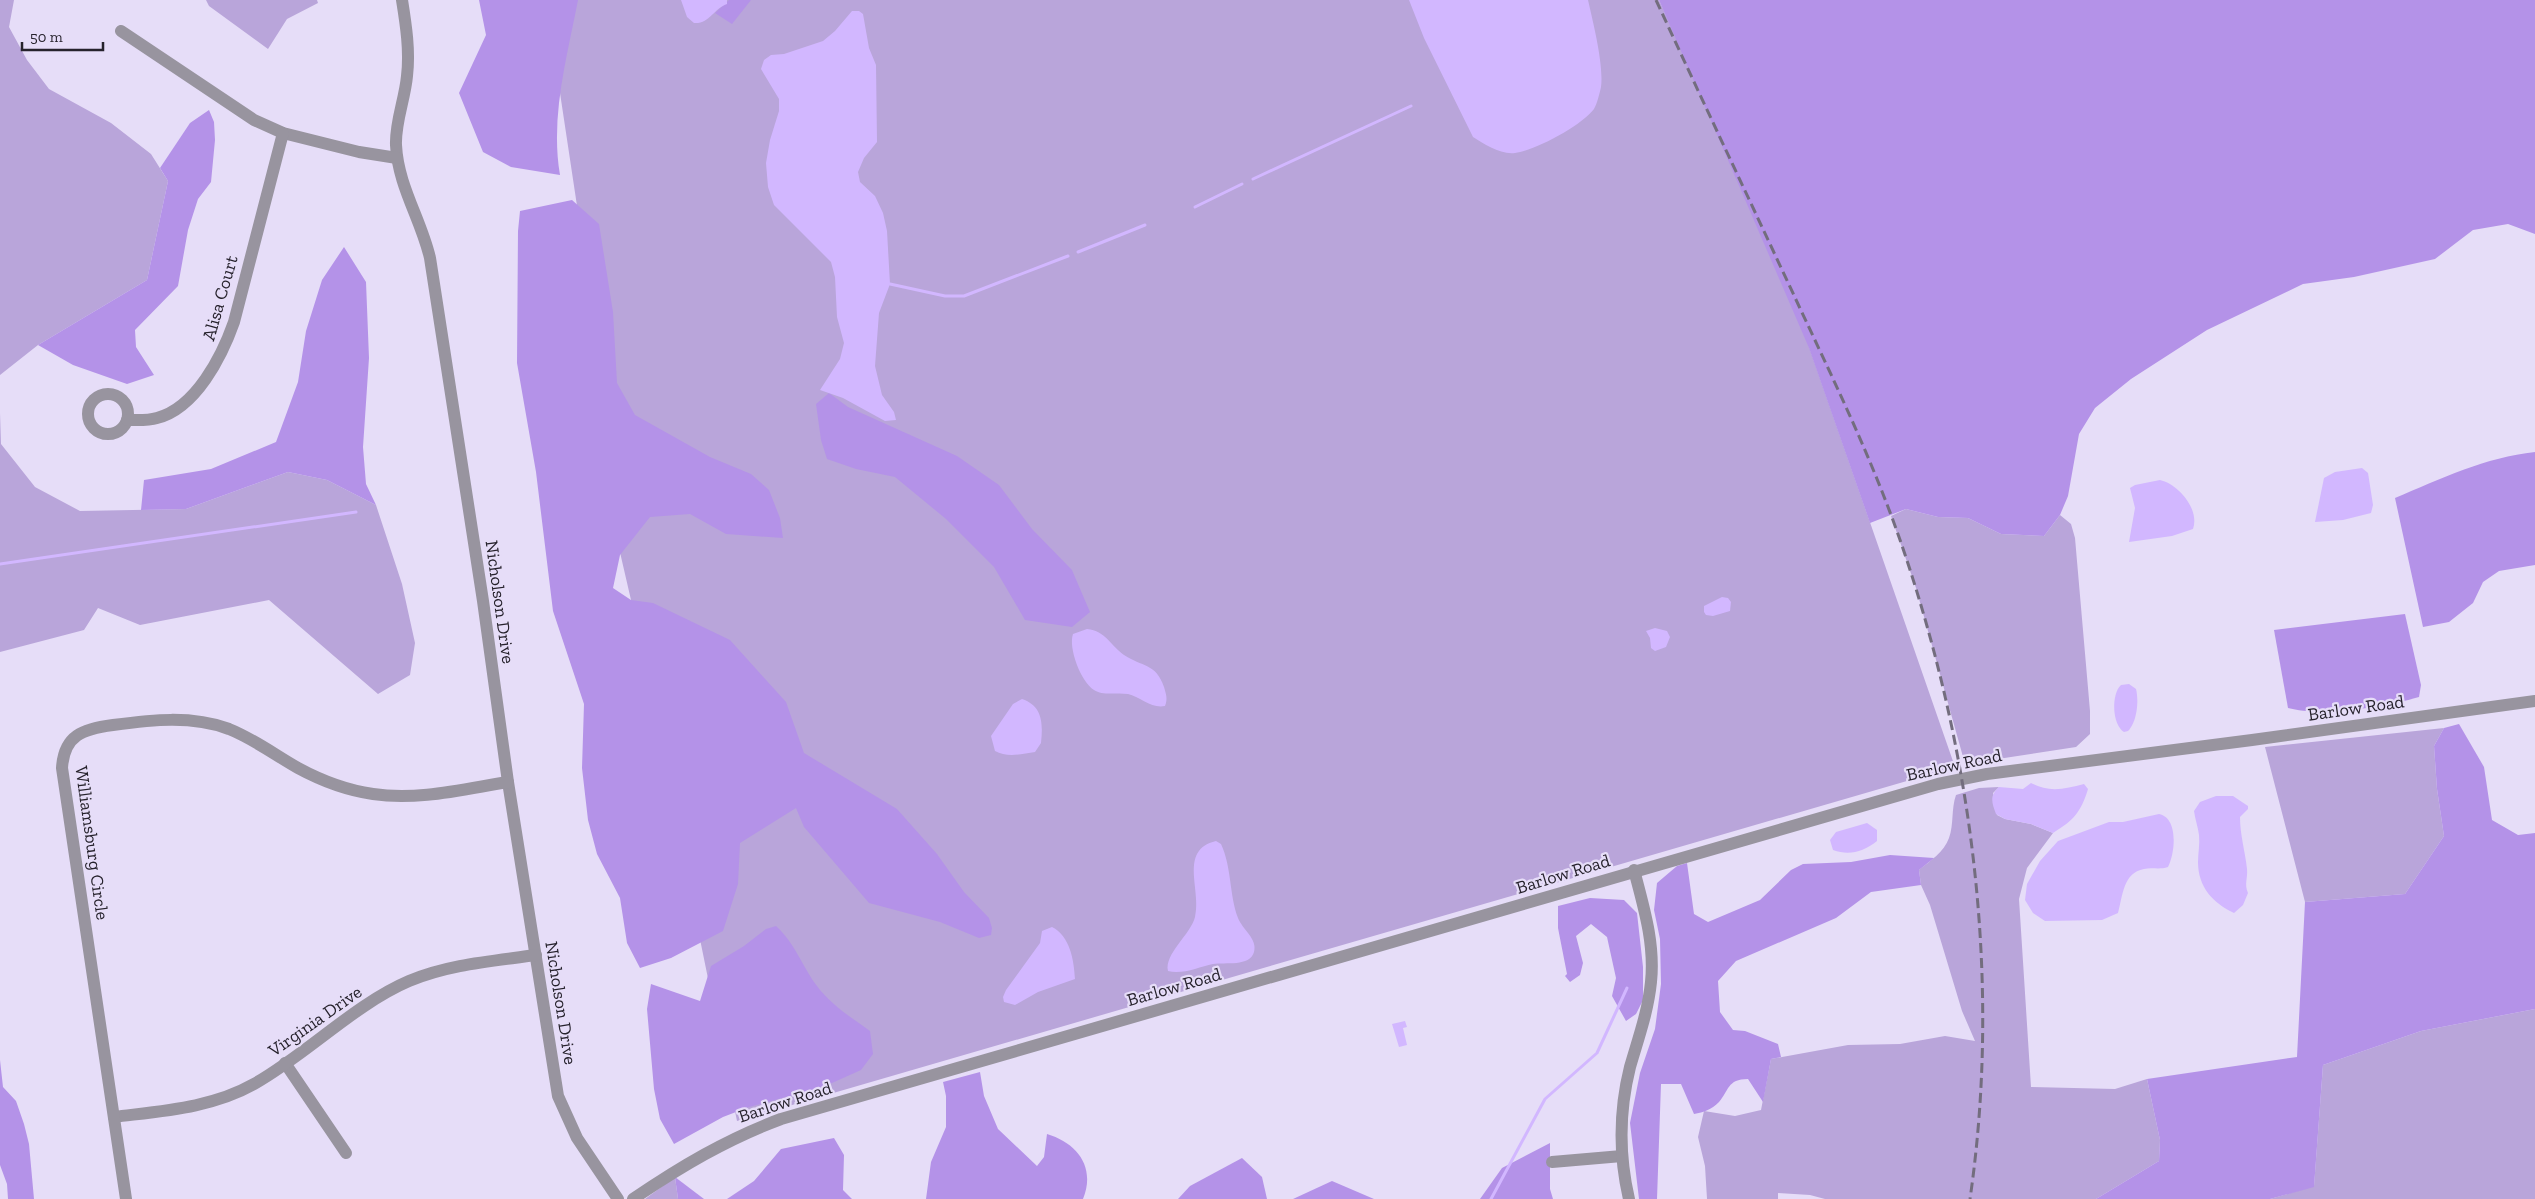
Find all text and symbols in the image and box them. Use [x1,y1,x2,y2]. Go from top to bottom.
scale bar [22,20,104,52]
text: 50 m [30,28,63,46]
street label: Alisa Court [197,253,243,343]
street label: Nicholson Drive [480,539,520,665]
street label: Barlow Road [2306,690,2406,726]
street label: Barlow Road [1904,744,2004,786]
street label: Williamsburg Circle [70,765,114,921]
street label: Barlow Road [1513,849,1613,899]
street label: Nicholson Drive [540,940,582,1066]
street label: Barlow Road [1124,963,1224,1011]
street label: Virginia Drive [263,981,366,1062]
street label: Barlow Road [735,1077,835,1127]

